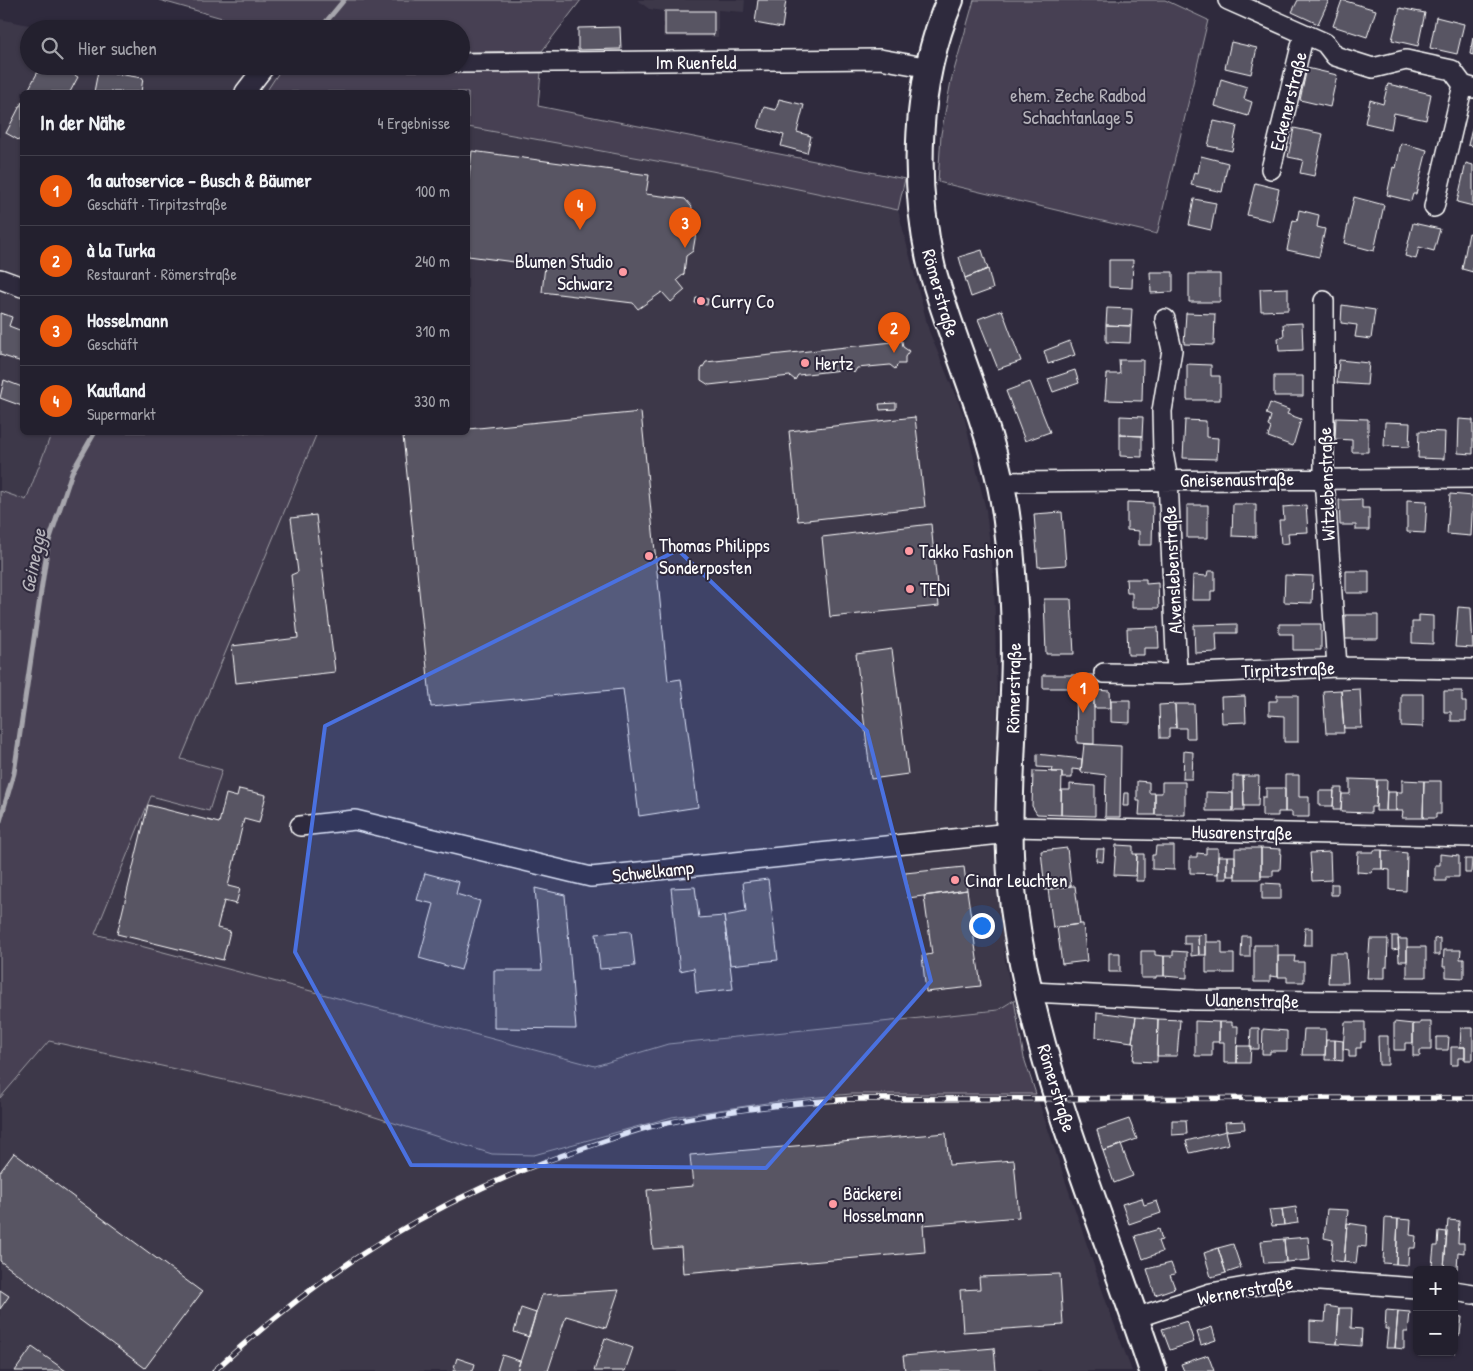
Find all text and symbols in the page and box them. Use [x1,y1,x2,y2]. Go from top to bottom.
search box [20,20,470,75]
icon: search [38,34,66,62]
text: Hier suchen [78,35,157,61]
street label: Eckenerstraße [1263,48,1313,153]
street label: Im Ruenfeld [656,49,737,75]
park label: ehem. Zeche Radbod Schachtanlage 5 [1010,82,1146,130]
text: In der Nähe [40,108,125,137]
text: 4 Ergebnisse [378,112,450,134]
text: 1a autoservice - Busch & Bäumer [87,167,312,193]
text: 1 [53,180,59,202]
text: 100 m [415,180,450,202]
pin: 4 [564,189,596,230]
text: Geschäft · Tirpitzstraße [87,193,227,215]
pin: 3 [669,207,701,248]
text: à la Turka [87,237,155,263]
street label: Römerstraße [916,246,966,340]
place label: Blumen Studio Schwarz [515,248,613,296]
text: 2 [52,250,60,272]
text: 240 m [415,250,450,272]
text: Restaurant · Römerstraße [87,263,237,285]
marker: Blumen Studio Schwarz [617,266,629,278]
place label: Curry Co [711,288,774,314]
marker: Curry Co [695,295,707,307]
text: Hosselmann [87,307,168,333]
pin: 2 [878,312,910,353]
text: 3 [52,320,60,342]
text: 310 m [415,320,450,342]
text: Geschäft [87,333,138,355]
place label: Hertz [815,350,853,376]
marker: Hertz [799,357,811,369]
text: Kaufland [87,377,145,403]
text: 4 [53,390,59,412]
text: 330 m [414,390,450,412]
text: Supermarkt [87,403,156,425]
street label: Witzlebenstraße [1311,426,1341,541]
street label: Gneisenaustraße [1180,465,1295,493]
street label: Alvenslebenstraße [1156,505,1188,635]
water label: Geinegge [13,526,53,595]
place label: Thomas Philipps Sonderposten [659,532,770,580]
place label: Takko Fashion [919,538,1014,564]
marker: Takko Fashion [903,545,915,557]
marker: Thomas Philipps Sonderposten [643,550,655,562]
place label: TEDi [920,576,951,602]
marker: TEDi [904,583,916,595]
street label: Römerstraße [999,642,1027,733]
street label: Tirpitzstraße [1241,654,1336,684]
pin: 1 [1067,672,1099,713]
street label: Husarenstraße [1191,818,1293,846]
street label: Schwelkamp [611,854,695,888]
place label: Cinar Leuchten [965,867,1068,893]
marker: Cinar Leuchten [949,874,961,886]
your location [969,913,995,939]
street label: Ulanenstraße [1205,986,1300,1014]
street label: Römerstraße [1031,1041,1083,1135]
place label: Bäckerei Hosselmann [843,1180,924,1228]
marker: Bäckerei Hosselmann [827,1198,839,1210]
map controls [1413,1266,1458,1356]
button: + [1413,1266,1458,1311]
street label: Wernerstraße [1195,1269,1295,1311]
button: − [1413,1311,1458,1356]

